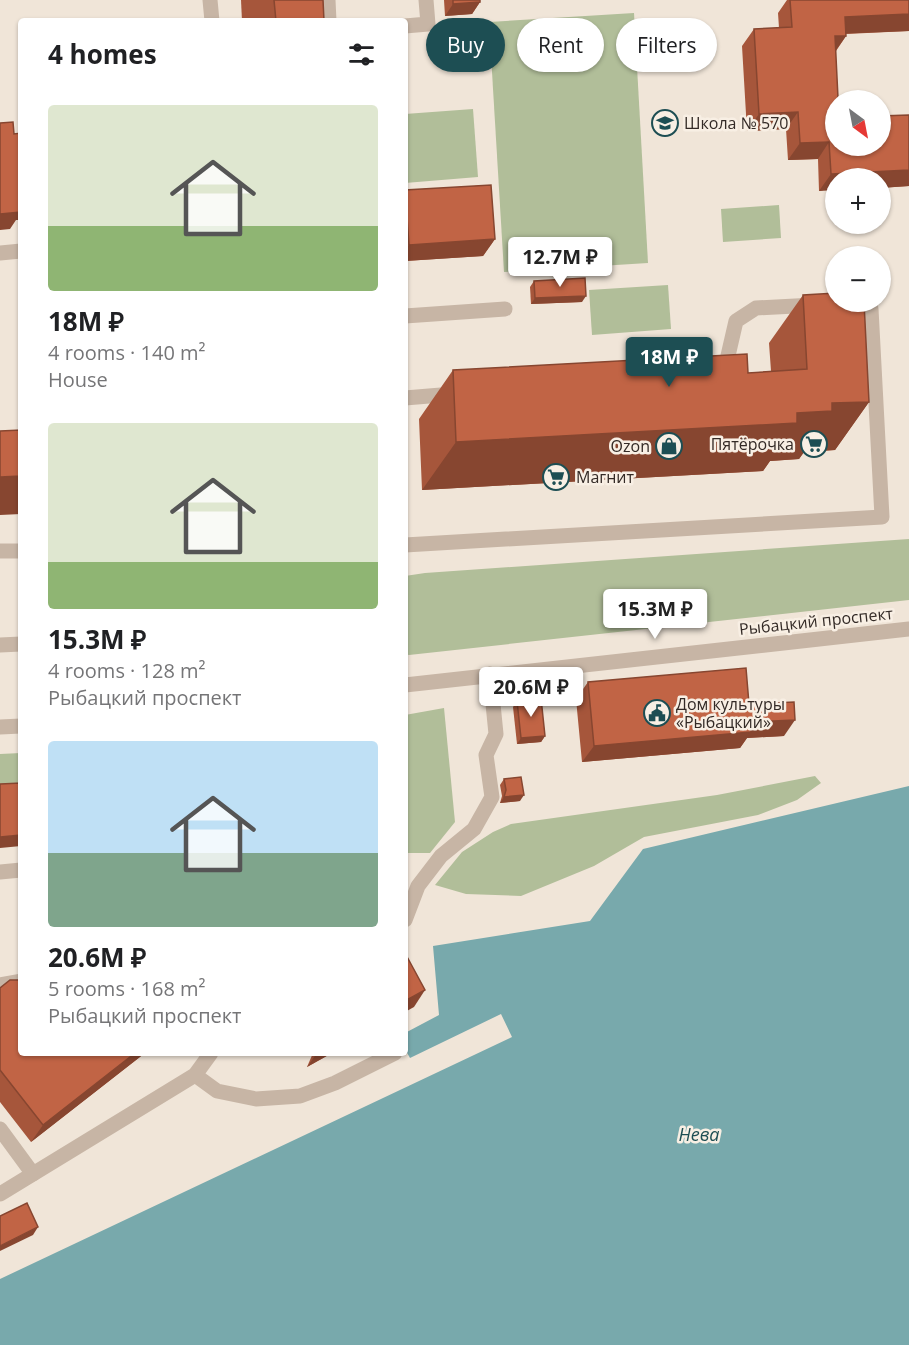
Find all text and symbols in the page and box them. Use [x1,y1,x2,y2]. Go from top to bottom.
chip: Buy [426,18,505,72]
chip: Rent [517,18,604,72]
chip: Filters [616,18,717,72]
text: 4 homes [48,36,157,72]
icon: filters [345,38,378,71]
north arrow [825,90,891,156]
map controls [825,90,891,312]
school or university icon: Школа № 570 [650,108,680,138]
place label: Школа № 570 [684,112,789,134]
icon: home [159,144,267,252]
button: + [825,168,891,234]
pin: 12.7M ₽ [505,237,615,288]
text: 12.7M ₽ [522,243,598,270]
button: − [825,246,891,312]
text: 18M ₽ [48,303,124,339]
pin: 18M ₽ [627,337,711,388]
text: 4 rooms · 140 m² [48,339,206,366]
text: 18M ₽ [640,343,698,370]
text: House [48,366,108,393]
supermarket icon: Пятёрочка [799,429,829,459]
shop icon: Ozon [654,431,684,461]
place label: Пятёрочка [711,433,794,455]
place label: Ozon [611,435,650,457]
icon: home [159,462,267,570]
supermarket icon: Магнит [541,462,571,492]
place label: Магнит [576,466,634,488]
pin: 15.3M ₽ [600,589,710,640]
text: 15.3M ₽ [617,595,693,622]
street label: Рыбацкий проспект [738,602,895,640]
text: 15.3M ₽ [48,621,146,657]
text: 4 rooms · 128 m² [48,657,206,684]
pin: 20.6M ₽ [476,667,586,718]
text: 20.6M ₽ [493,673,569,700]
text: Рыбацкий проспект [48,684,242,711]
place label: Дом культуры «Рыбацкий» [676,693,785,733]
public building icon: Дом культуры «Рыбацкий» [642,698,672,728]
icon: home [159,780,267,888]
text: 20.6M ₽ [48,939,146,975]
text: 5 rooms · 168 m² [48,975,206,1002]
text: Рыбацкий проспект [48,1002,242,1029]
water label: Нева [678,1122,720,1146]

